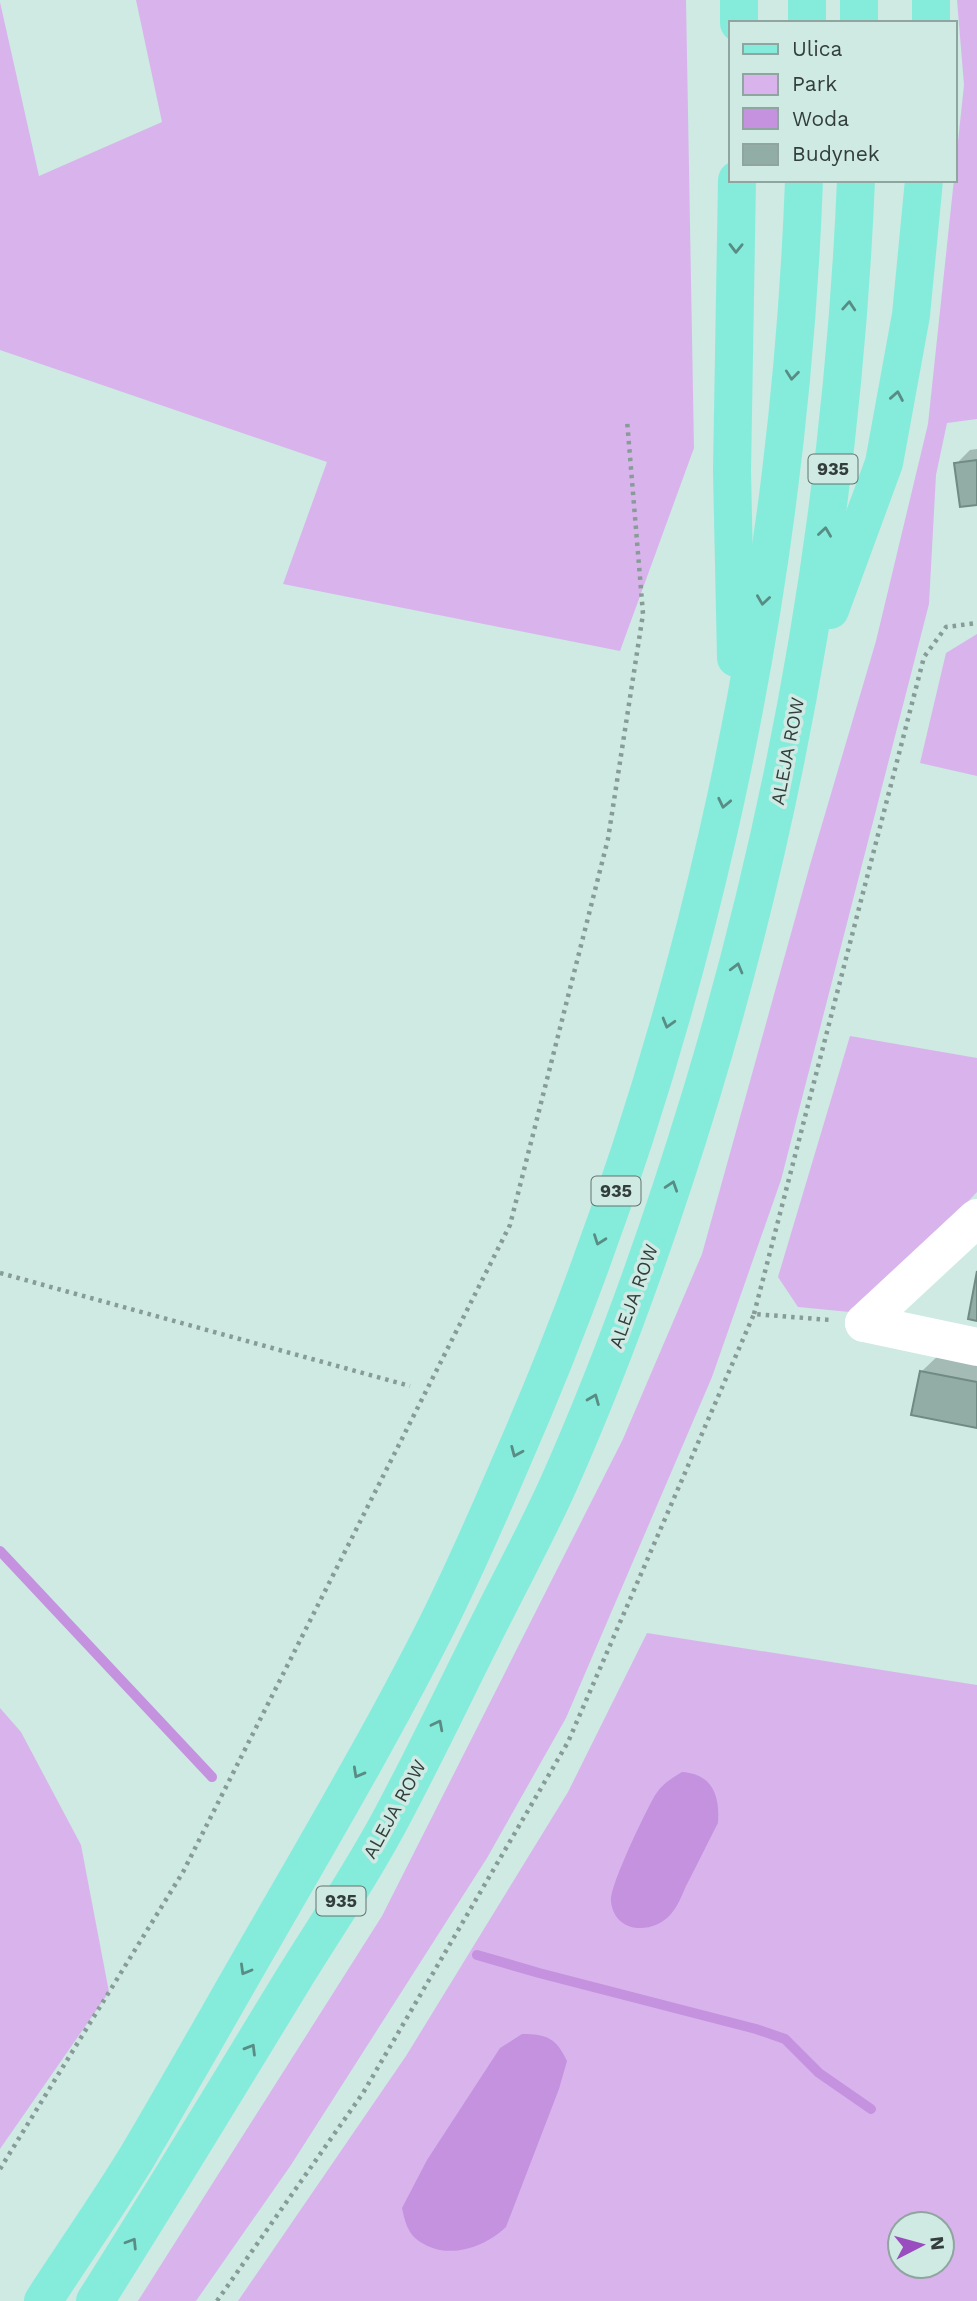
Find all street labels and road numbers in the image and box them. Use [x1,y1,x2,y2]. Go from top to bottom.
road number: 935 [808,454,858,484]
street label: ALEJA ROW [766,695,809,807]
road number: 935 [592,1176,640,1206]
street label: ALEJA ROW [604,1241,663,1351]
street label: ALEJA ROW [358,1756,431,1863]
road number: 935 [316,1886,366,1915]

